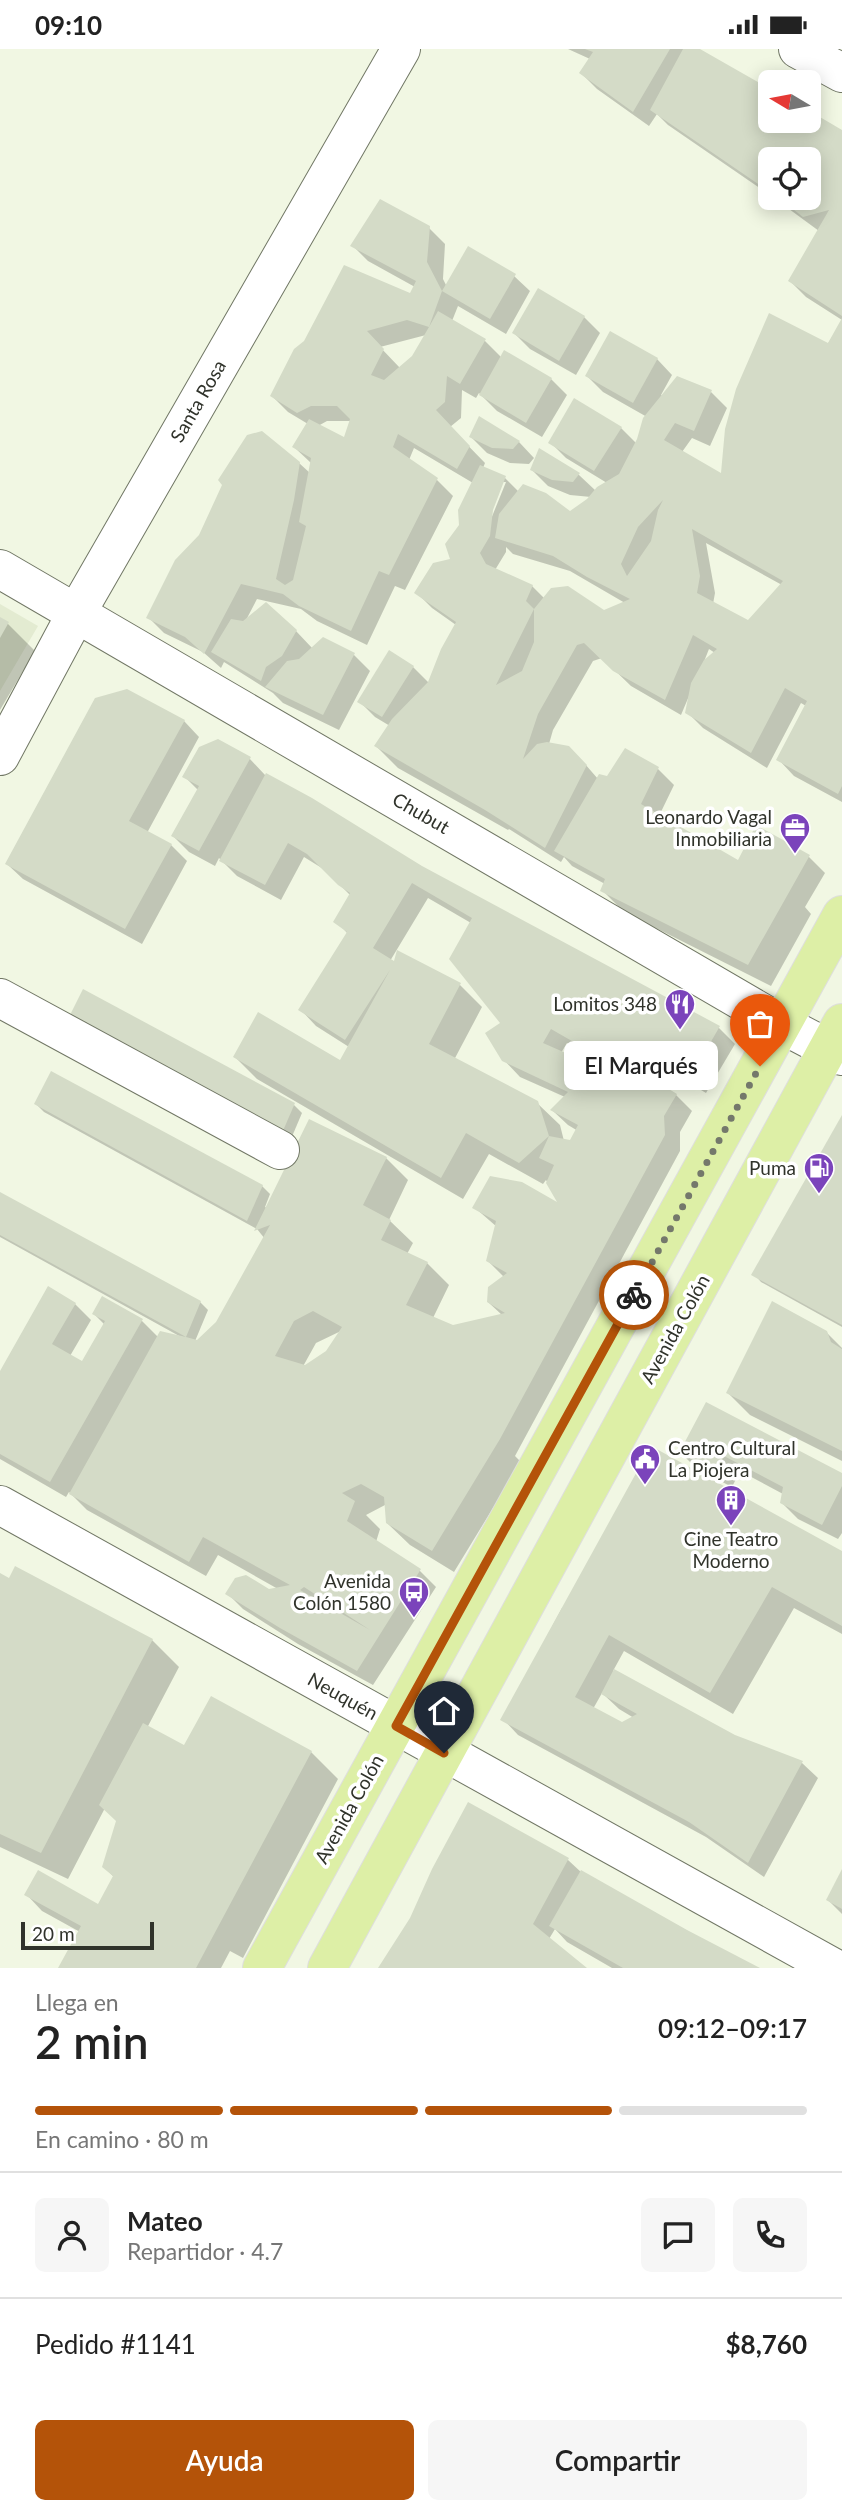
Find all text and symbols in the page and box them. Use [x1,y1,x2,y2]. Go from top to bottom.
text: 09:10 [35,9,102,41]
north arrow [758,70,821,133]
map controls [758,70,821,210]
button: locate [758,147,821,210]
street label: Santa Rosa [165,356,230,446]
street label: Chubut [389,787,454,838]
place label: Leonardo Vagal Inmobiliaria [645,805,772,850]
office icon: Leonardo Vagal Inmobiliaria [778,811,812,855]
restaurant icon: Lomitos 348 [663,987,697,1031]
place label: Lomitos 348 [553,992,657,1015]
pin [730,994,790,1066]
icon: bag [741,1005,779,1043]
callout: El Marqués [564,1041,718,1091]
text: El Marqués [584,1051,698,1079]
fuel station icon: Puma [802,1151,836,1195]
place label: Puma [749,1156,796,1179]
courier [599,1260,669,1330]
street label: Avenida Colón [635,1270,714,1387]
icon: bike [615,1276,653,1314]
place label: Centro Cultural La Piojera [668,1436,796,1481]
public building icon: Centro Cultural La Piojera [628,1442,662,1486]
building icon: Cine Teatro Moderno [714,1483,748,1527]
place label: Cine Teatro Moderno [684,1527,778,1572]
place label: Avenida Colón 1580 [293,1569,391,1614]
bus stop icon: Avenida Colón 1580 [397,1575,431,1619]
street label: Neuquén [304,1667,382,1724]
pin [414,1681,474,1753]
icon: home [425,1692,463,1730]
street label: Avenida Colón [309,1750,388,1867]
scale bar [21,1919,154,1951]
text: 20 m [32,1922,75,1945]
text: Llega en [35,1988,119,2016]
text: 09:12–09:17 [658,2012,807,2044]
text: 2 min [35,2014,149,2069]
text: En camino · 80 m [35,2125,209,2153]
button: person [35,2198,109,2272]
button: chat [641,2198,715,2272]
button: phone [733,2198,807,2272]
text: Mateo [127,2205,203,2237]
text: Repartidor · 4.7 [127,2237,283,2265]
text: Pedido #1141 [35,2328,196,2360]
text: $8,760 [726,2328,807,2360]
button: Ayuda [35,2420,414,2500]
button: Compartir [428,2420,807,2500]

